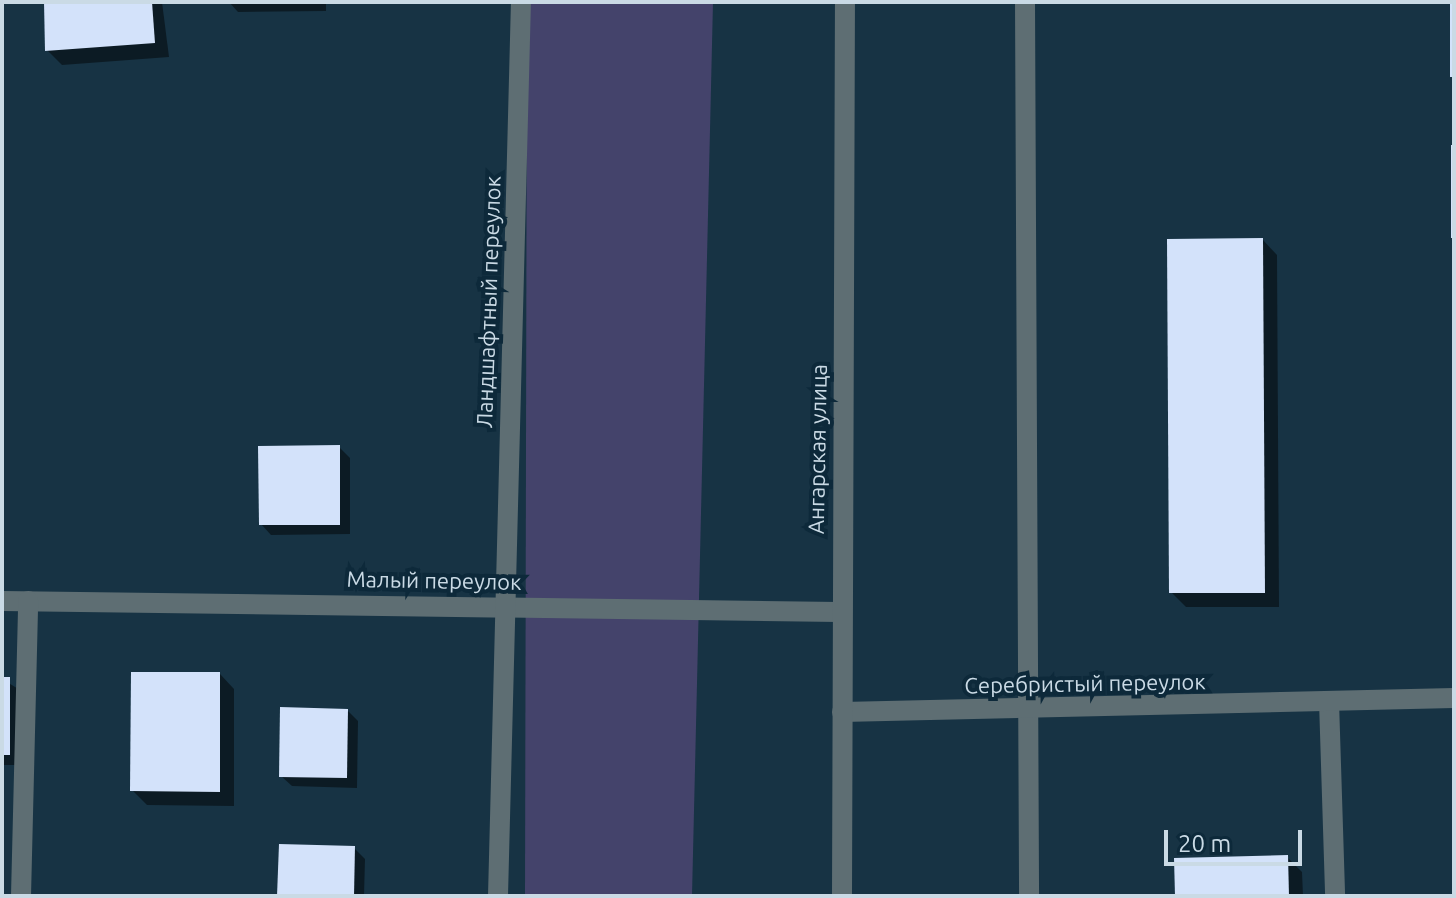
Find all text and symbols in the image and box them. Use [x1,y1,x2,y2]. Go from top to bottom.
street label: Ландшафтный переулок [470,176,506,428]
street label: Ангарская улица [802,364,832,534]
street label: Малый переулок [346,565,522,595]
street label: Серебристый переулок [964,668,1206,698]
scale bar [1168,814,1306,864]
text: 20 m [1178,830,1231,857]

